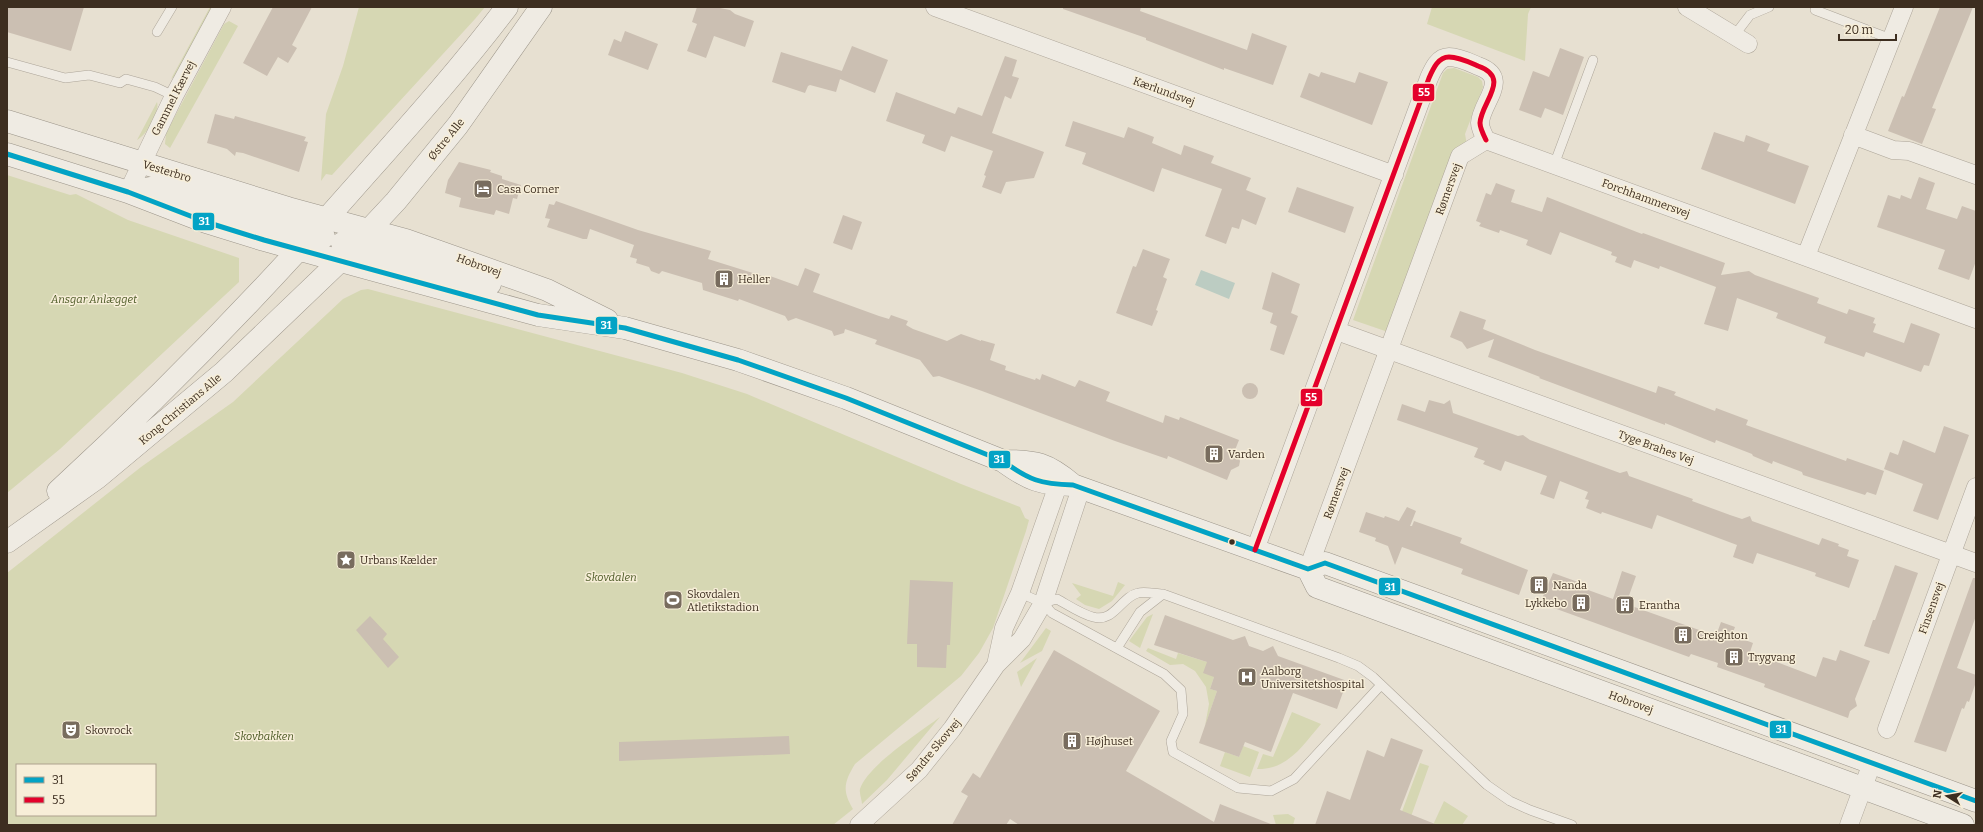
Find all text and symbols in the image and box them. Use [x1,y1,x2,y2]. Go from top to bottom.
scale bar [1839,16,1896,42]
text: 20 m [1845,23,1874,37]
street label: Gammel Kærvej [149,58,198,138]
street label: Kærlundsvej [1131,74,1196,109]
line badge: 55 [1412,83,1435,102]
text: 55 [1418,86,1430,99]
street label: Østre Alle [426,116,467,163]
street label: Vesterbro [141,158,193,185]
street label: Rømersvej [1433,162,1464,217]
street label: Forchhammersvej [1600,176,1692,220]
hotel icon: Casa Corner [472,178,494,200]
place label: Casa Corner [497,183,559,196]
line badge: 31 [192,212,215,231]
text: 31 [198,215,210,228]
street label: Hobrovej [455,251,503,280]
building icon: Heller [713,268,735,290]
place label: Heller [738,273,770,286]
park label: Ansgar Anlægget [50,293,137,306]
line badge: 31 [595,316,618,335]
text: 31 [600,319,612,332]
street label: Kong Christians Alle [137,371,224,448]
line badge: 55 [1300,388,1323,407]
text: 55 [1305,391,1317,404]
street label: Tyge Brahes Vej [1616,428,1695,467]
building icon: Varden [1203,443,1225,465]
place label: Varden [1228,448,1265,461]
line badge: 31 [988,450,1011,469]
text: 31 [993,453,1005,466]
street label: Rømersvej [1321,466,1352,521]
unlabelled marker [1227,537,1237,547]
place icon: Urbans Kælder [335,549,357,571]
place label: Urbans Kælder [360,554,437,567]
park label: Skovdalen [585,571,637,584]
building icon: Nanda [1528,574,1550,596]
line badge: 31 [1378,577,1401,596]
place label: Nanda [1553,579,1587,592]
text: 31 [1384,581,1396,594]
street label: Finsensvej [1916,581,1947,636]
place label: Skovdalen Atletikstadion [687,588,759,614]
sports icon: Skovdalen Atletikstadion [662,589,684,611]
building icon: Lykkebo [1570,592,1592,614]
building icon: Erantha [1614,594,1636,616]
place label: Lykkebo [1525,597,1567,610]
place label: Erantha [1639,599,1680,612]
building icon: Creighton [1672,624,1694,646]
place label: Creighton [1697,629,1748,642]
building icon: Trygvang [1723,646,1745,668]
place label: Trygvang [1748,651,1796,664]
place label: Aalborg Universitetshospital [1261,665,1364,691]
hospital icon: Aalborg Universitetshospital [1236,666,1258,688]
street label: Hobrovej [1607,688,1655,717]
street label: Søndre Skovvej [903,716,963,784]
theatre icon: Skovrock [60,719,82,741]
line badge: 31 [1769,720,1792,739]
text: 31 [1775,723,1787,736]
place label: Skovrock [85,724,133,737]
park label: Skovbakken [234,730,294,743]
building icon: Højhuset [1061,730,1083,752]
place label: Højhuset [1086,735,1133,748]
legend [16,764,156,816]
text: 31 [52,773,64,787]
north arrow [1927,776,1967,816]
text: N [1930,788,1945,800]
text: 55 [52,793,65,807]

